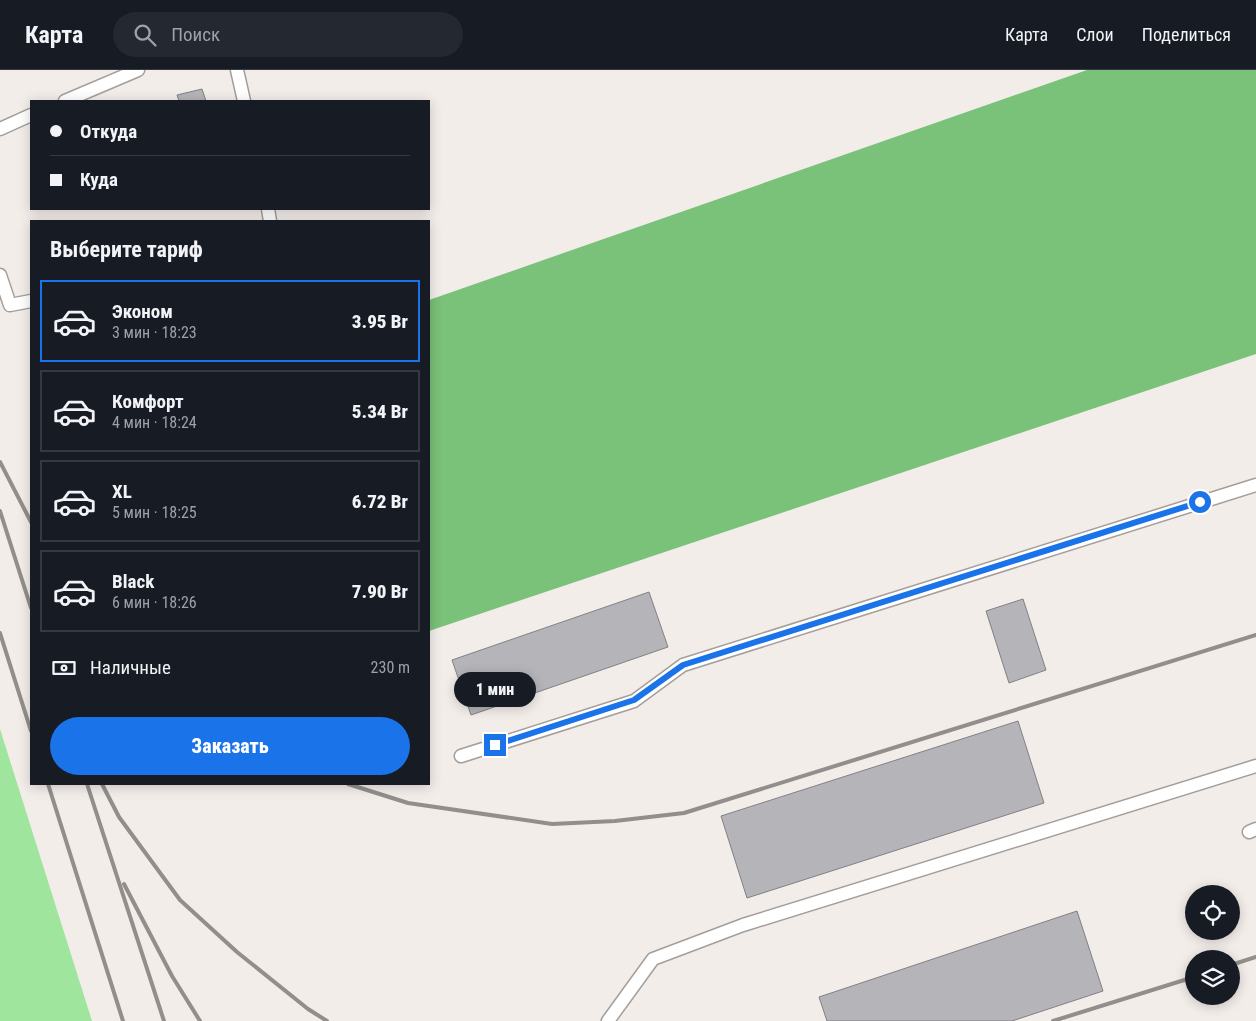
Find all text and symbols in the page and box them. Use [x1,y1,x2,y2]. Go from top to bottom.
search box [113,12,463,57]
text: Карта [25,21,83,49]
icon: search [131,21,159,49]
text: Поиск [171,23,220,46]
text: Карта [1005,24,1048,45]
text: Слои [1076,24,1114,45]
text: Поделиться [1142,24,1231,45]
text: Откуда [80,120,137,143]
text: Куда [80,168,118,191]
text: Выберите тариф [50,237,203,262]
icon: car [52,299,97,344]
text: Эконом [112,300,173,323]
text: 3.95 Br [352,310,408,333]
text: 3 мин · 18:23 [112,323,197,342]
icon: car [52,389,97,434]
text: Комфорт [112,390,184,413]
text: 5.34 Br [352,400,408,423]
text: 4 мин · 18:24 [112,413,197,432]
icon: car [52,479,97,524]
text: XL [112,480,132,503]
text: 6.72 Br [352,490,408,513]
route start [1189,491,1211,513]
text: 5 мин · 18:25 [112,503,197,522]
icon: car [52,569,97,614]
text: Black [112,570,154,593]
text: 7.90 Br [352,580,408,603]
text: 6 мин · 18:26 [112,593,197,612]
icon: cash [50,654,78,682]
text: Наличные [90,656,171,679]
text: 230 m [371,658,410,677]
callout: 1 мин [454,672,536,708]
text: 1 мин [476,680,514,699]
button: Заказать [50,717,410,775]
route end [484,734,506,756]
map controls [1185,885,1240,1005]
button: locate [1185,885,1240,940]
button: layers [1185,950,1240,1005]

